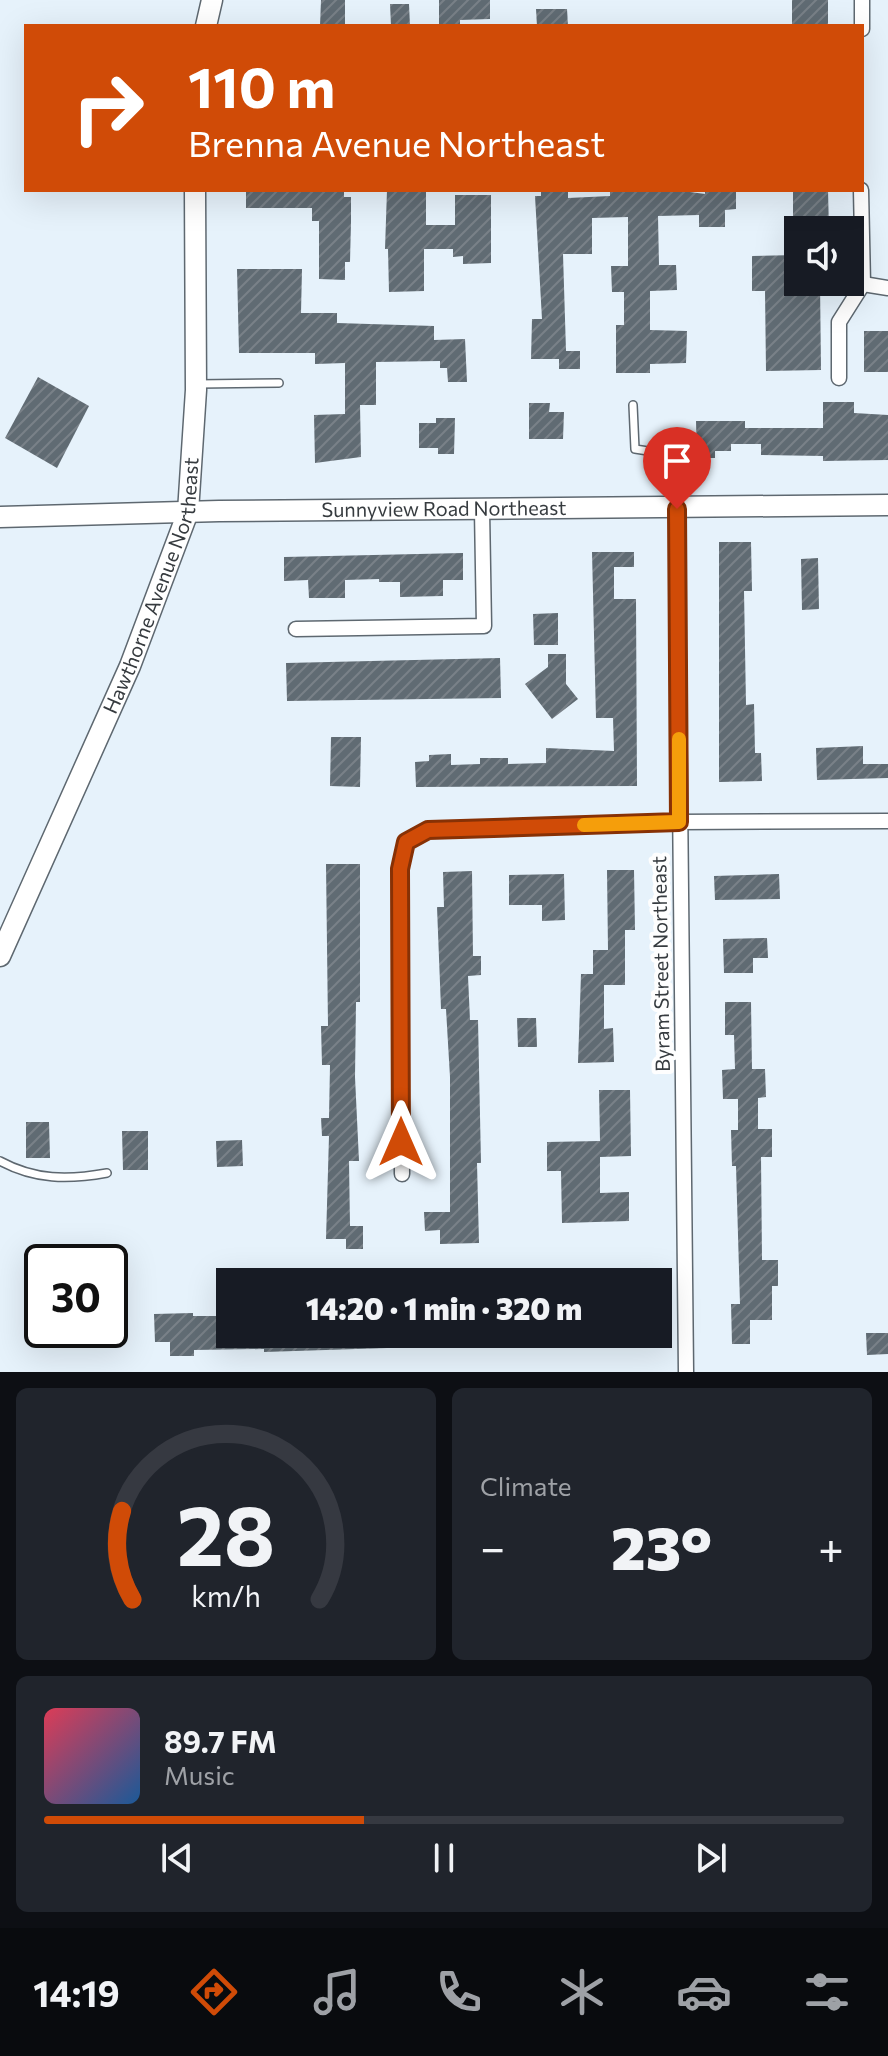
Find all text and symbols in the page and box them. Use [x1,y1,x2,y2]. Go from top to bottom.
text: 110 m [188,51,335,120]
icon: right [56,56,160,160]
text: Brenna Avenue Northeast [188,120,605,164]
map controls [784,216,864,296]
button: sound [784,216,864,296]
pin [643,427,711,509]
icon: arrive [655,439,699,483]
street label: Hawthorne Avenue Northeast [97,456,203,717]
street label: Sunnyview Road Northeast [321,495,567,521]
street label: Byram Street Northeast [646,856,674,1072]
position arrow [359,1100,443,1184]
speed limit sign: 30 [24,1244,128,1348]
text: 14:20 · 1 min · 320 m [306,1289,582,1326]
text: Climate [480,1470,572,1501]
text: 28 [177,1481,275,1583]
text: 23° [611,1509,712,1582]
text: − [480,1519,505,1573]
text: + [818,1519,844,1573]
text: km/h [191,1578,261,1613]
text: 89.7 FM [164,1722,277,1759]
text: Music [164,1759,235,1790]
icon: previous [155,1836,199,1880]
icon: pause [422,1836,466,1880]
icon: next [689,1836,733,1880]
icon: directions [186,1964,242,2020]
icon: music [309,1964,365,2020]
icon: phone [431,1964,487,2020]
icon: climate [554,1964,610,2020]
icon: car [676,1964,732,2020]
icon: filters [799,1964,855,2020]
text: 14:19 [33,1970,120,2014]

